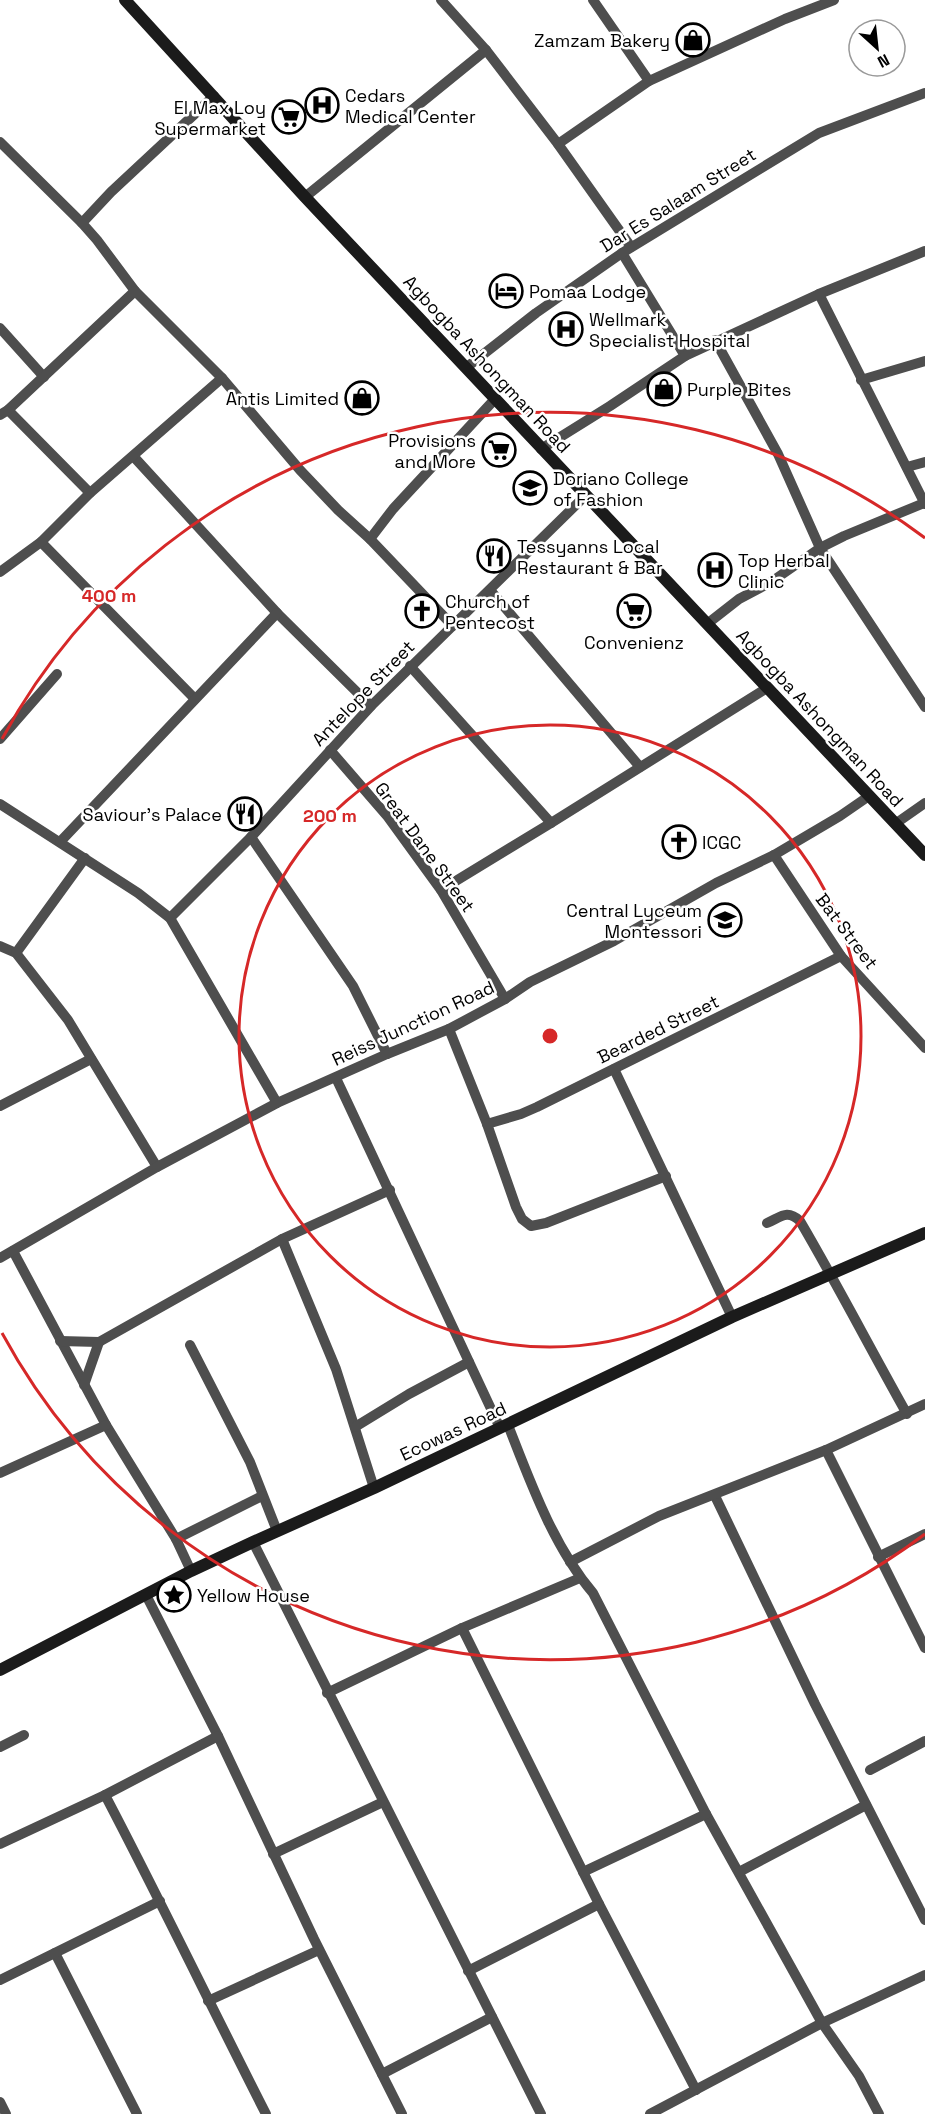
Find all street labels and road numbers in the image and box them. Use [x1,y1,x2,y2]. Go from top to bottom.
street label: Dar Es Salaam Street [596,143,760,257]
street label: Agbogba Ashongman Road [399,270,575,458]
street label: Agbogba Ashongman Road [732,624,908,812]
street label: Antelope Street [307,635,419,751]
street label: Great Dane Street [370,777,480,917]
street label: Bat Street [811,888,883,974]
street label: Reiss Junction Road [328,975,498,1071]
street label: Bearded Street [593,990,723,1068]
street label: Ecowas Road [396,1396,510,1466]

